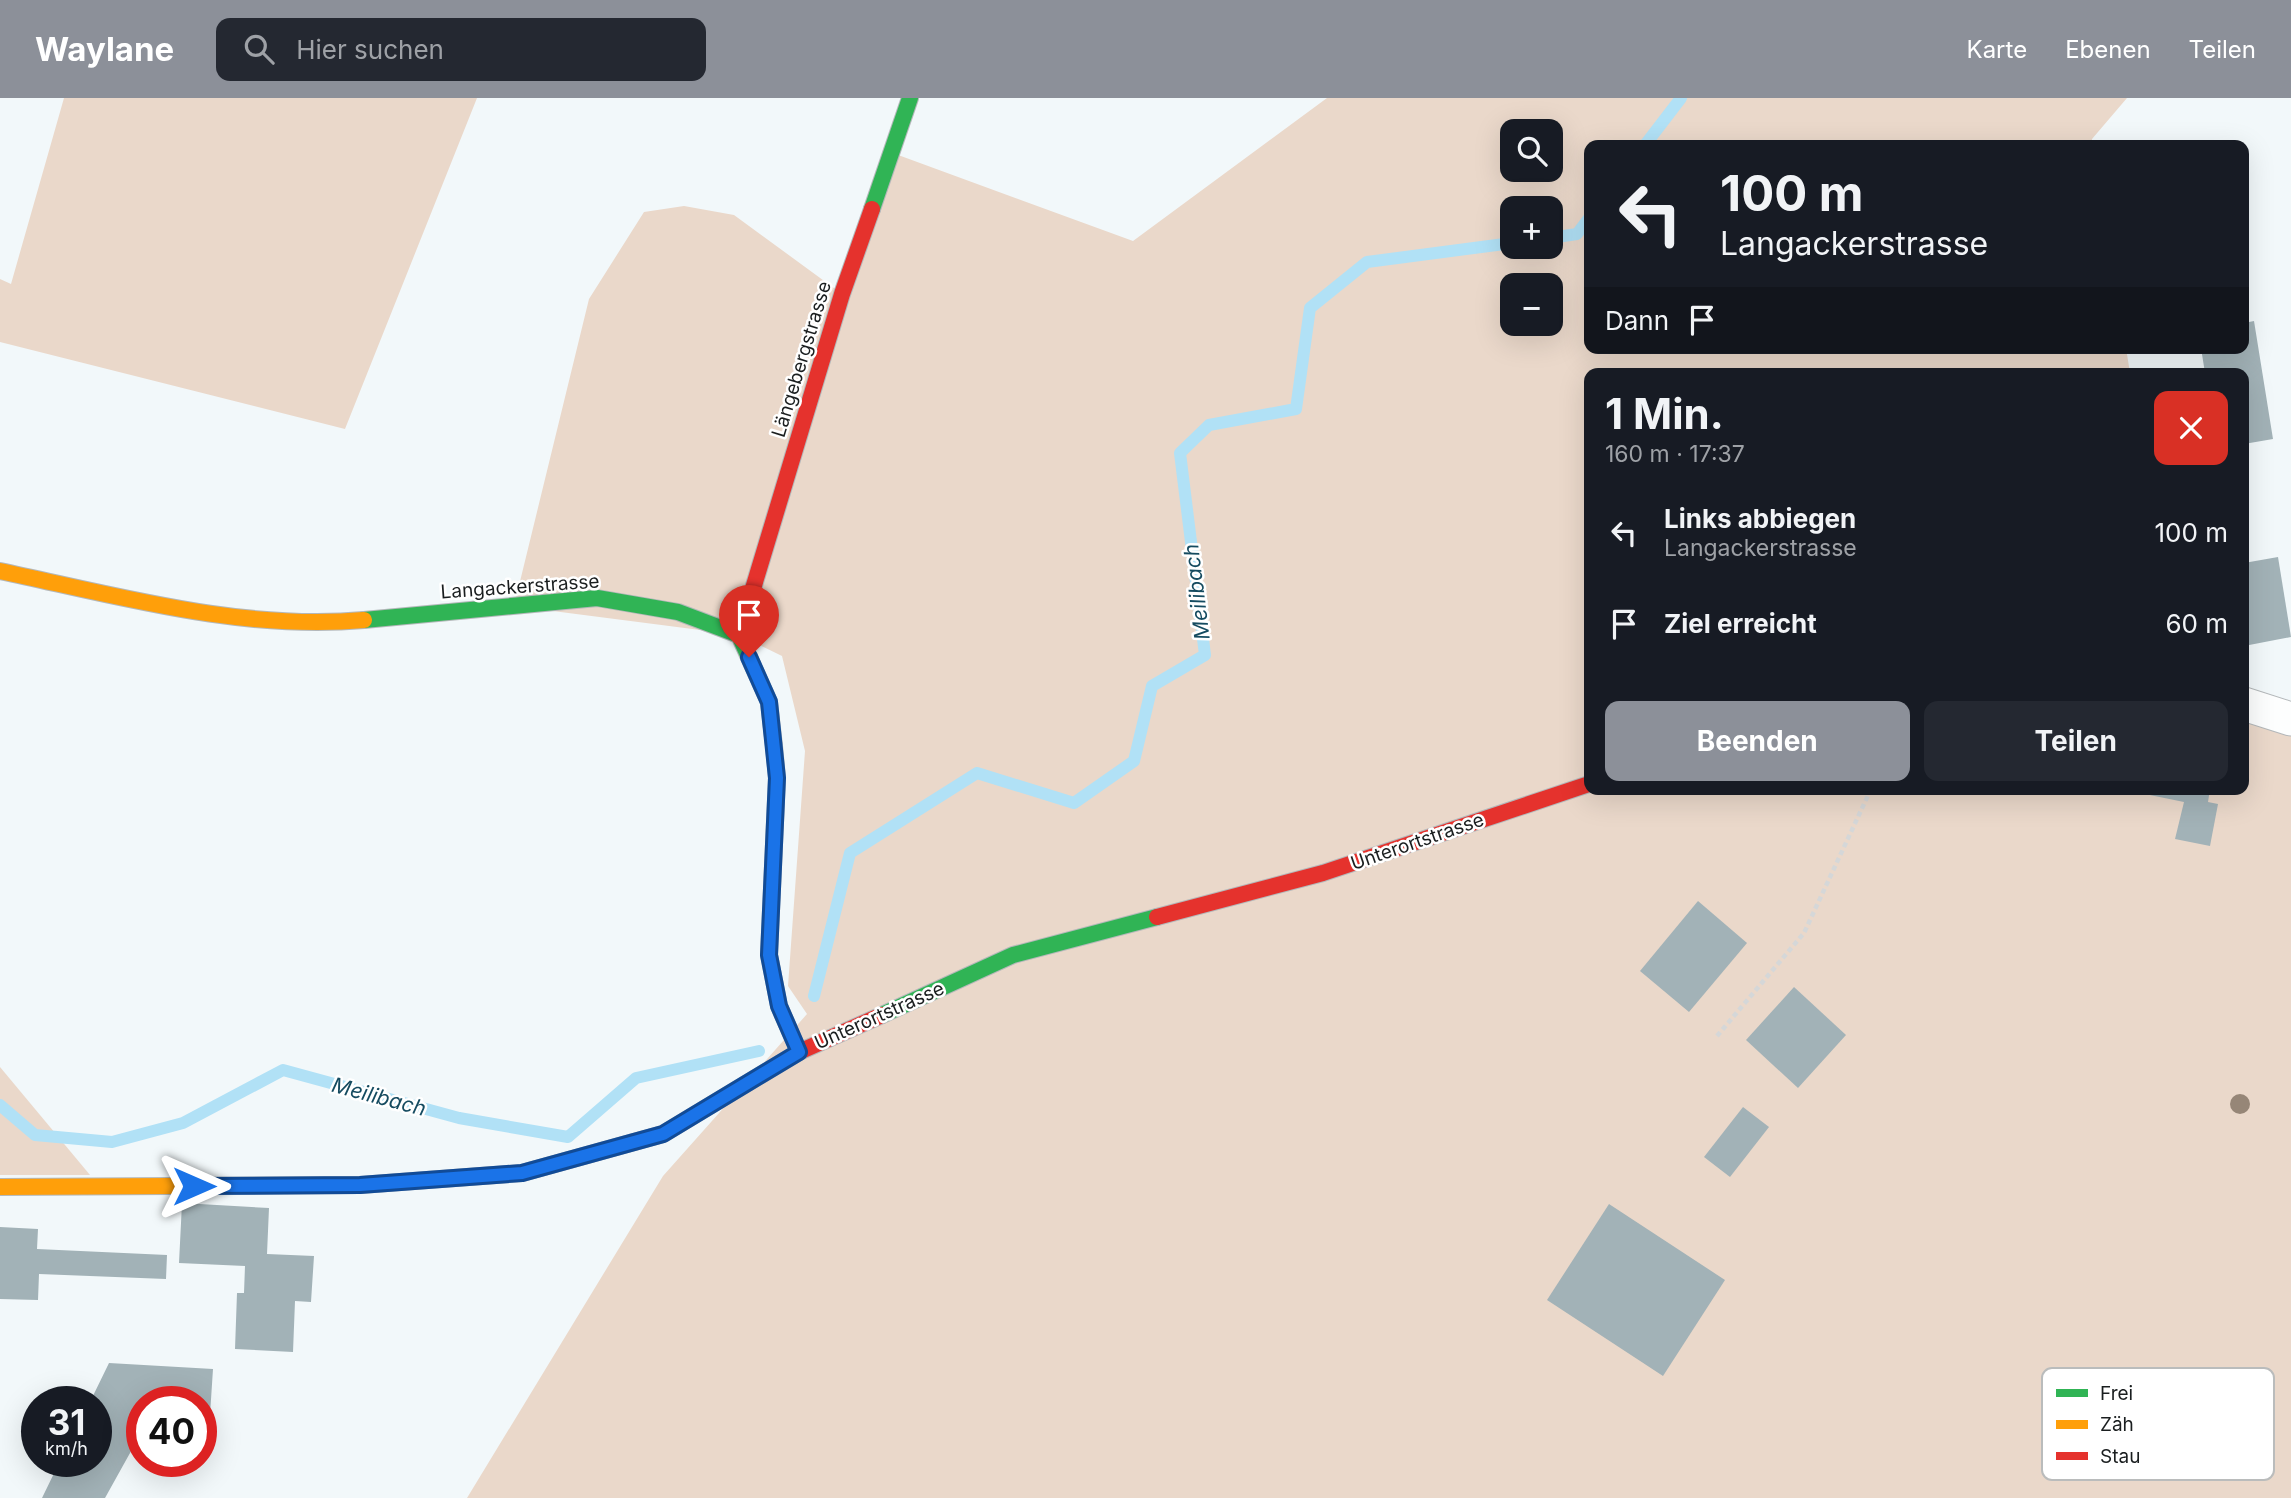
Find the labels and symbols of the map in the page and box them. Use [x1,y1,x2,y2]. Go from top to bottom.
street label: Längebergstrasse [767,278,836,440]
water label: Meilibach [1178,543,1215,641]
street label: Langackerstrasse [440,569,600,604]
pin [719,585,779,657]
street label: Unterortstrasse [1348,808,1487,875]
street label: Unterortstrasse [811,977,948,1054]
water label: Meilibach [329,1072,429,1121]
position arrow [157,1149,231,1223]
legend [2042,1368,2274,1480]
text: Frei [2100,1382,2133,1405]
speed limit sign: 40 [126,1386,217,1477]
text: Zäh [2100,1413,2134,1436]
text: Stau [2100,1445,2140,1468]

